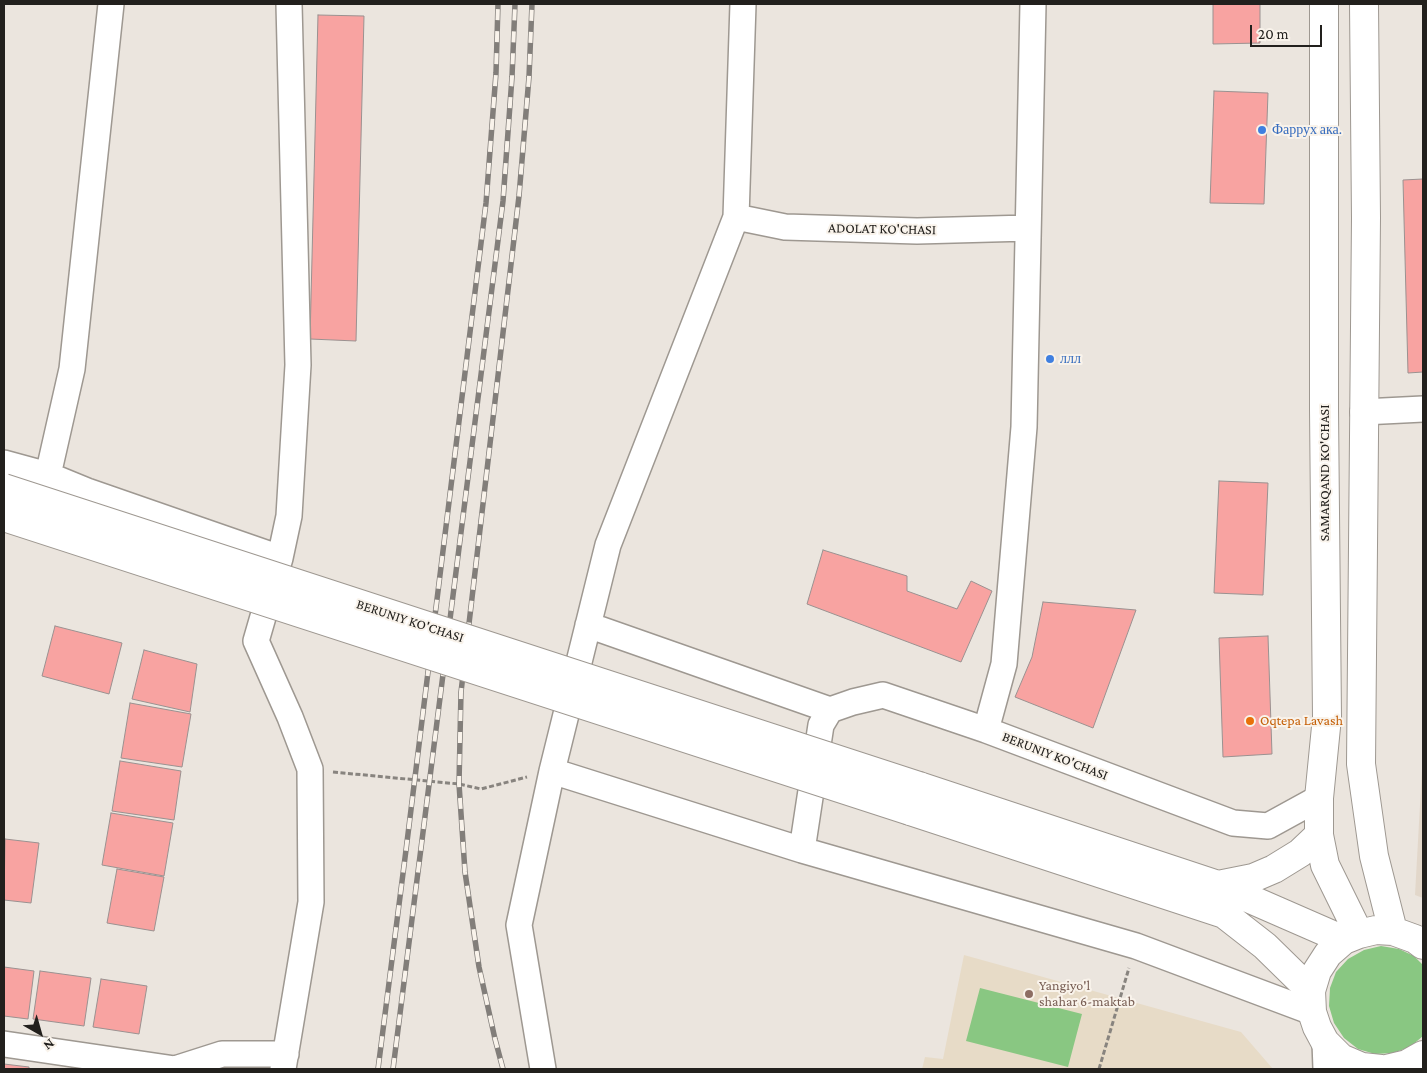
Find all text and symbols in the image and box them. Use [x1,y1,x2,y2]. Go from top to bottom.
scale bar [1252,15,1324,47]
text: 20 m [1258,26,1289,42]
place label: Фаррух ака. [1272,122,1342,138]
marker: Фаррух ака. [1256,124,1268,136]
street label: ADOLAT KO'CHASI [828,220,936,238]
place label: ллл [1060,351,1081,367]
marker: ллл [1044,353,1056,365]
street label: SAMARQAND KO'CHASI [1317,405,1333,541]
street label: BERUNIY KO'CHASI [354,596,466,646]
place label: Oqtepa Lavash [1260,713,1343,729]
marker: Oqtepa Lavash [1244,715,1256,727]
street label: BERUNIY KO'CHASI [1000,728,1110,784]
place label: Yangiyo'l shahar 6-maktab [1039,978,1135,1010]
marker: Yangiyo'l shahar 6-maktab [1023,988,1035,1000]
north arrow [15,1008,65,1058]
text: N [41,1036,58,1054]

